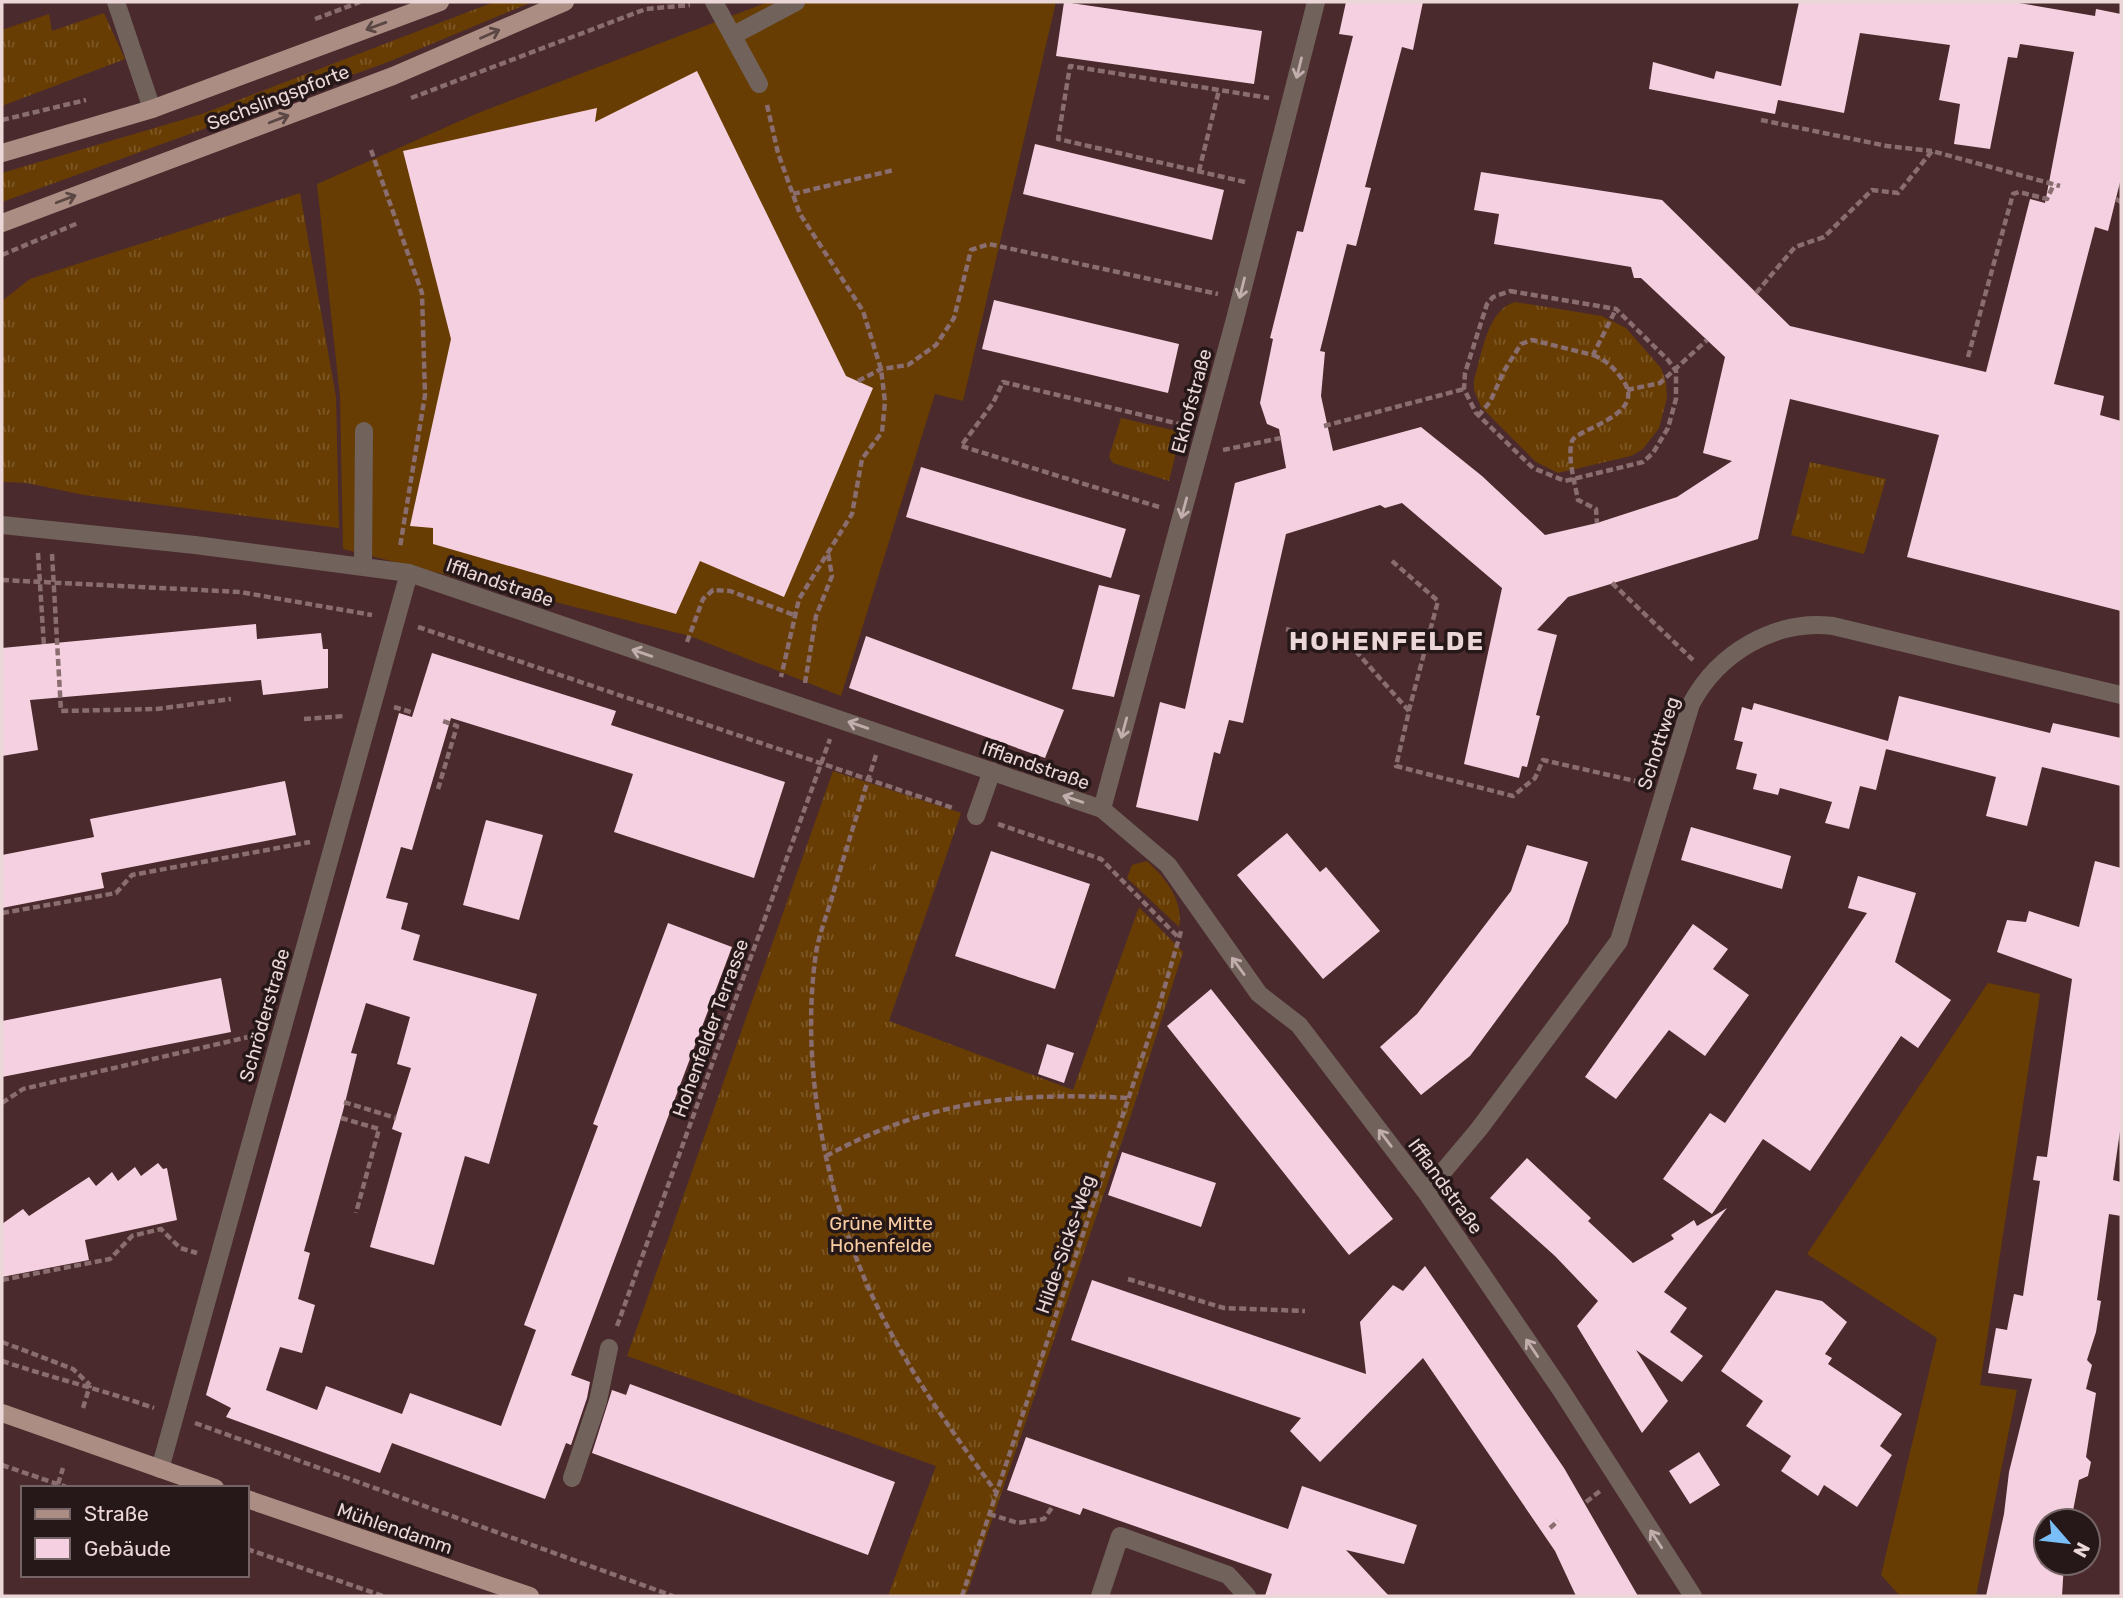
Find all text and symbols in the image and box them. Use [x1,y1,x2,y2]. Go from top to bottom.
one-way arrow [366,20,388,33]
one-way arrow [478,27,500,40]
one-way arrow [1292,56,1305,79]
street label: Sechslingspforte [204,60,353,135]
one-way arrow [267,112,289,125]
one-way arrow [54,192,76,204]
one-way arrow [1235,276,1248,299]
street label: Ekhofstraße [1166,346,1217,456]
one-way arrow [1177,497,1190,519]
street label: Ifflandstraße [443,553,557,612]
district label: HOHENFELDE [1289,626,1485,657]
one-way arrow [631,646,653,659]
street label: Schottweg [1633,694,1684,793]
one-way arrow [1117,717,1130,739]
one-way arrow [847,718,869,730]
street label: Ifflandstraße [979,736,1093,795]
one-way arrow [1062,792,1084,804]
street label: Hohenfelder Terrasse [668,936,753,1120]
street label: Schröderstraße [234,946,294,1084]
one-way arrow [1231,957,1245,976]
one-way arrow [1378,1128,1393,1147]
street label: Ifflandstraße [1403,1134,1488,1238]
street label: Hilde-Sicks-Weg [1031,1172,1100,1317]
park label: Grüne Mitte Hohenfelde [829,1212,933,1257]
one-way arrow [1525,1339,1540,1358]
legend [21,1486,248,1577]
street label: Mühlendamm [334,1498,456,1559]
text: Straße [84,1501,149,1526]
north arrow [2032,1507,2102,1577]
one-way arrow [1649,1529,1663,1549]
text: Gebäude [84,1536,171,1561]
text: N [2068,1538,2095,1561]

